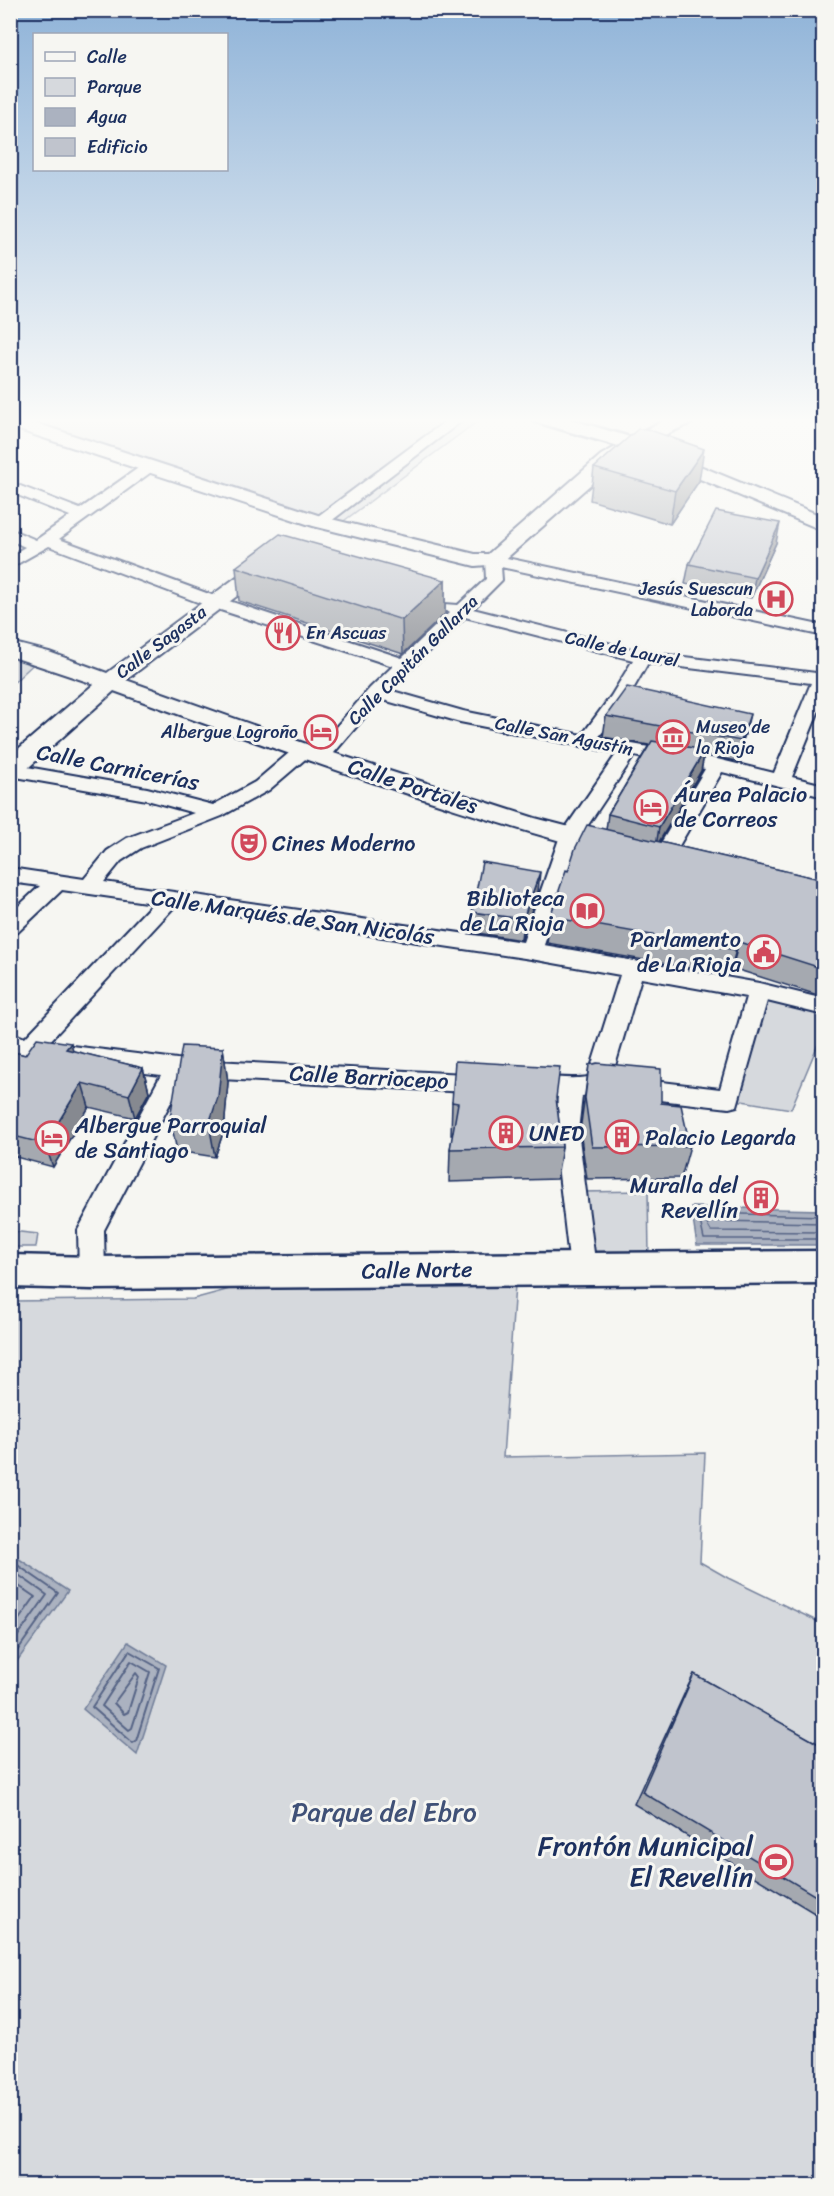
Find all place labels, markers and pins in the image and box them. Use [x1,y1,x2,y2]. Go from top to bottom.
place label: Jesús Suescun Laborda [638,573,753,626]
hospital icon: Jesús Suescun Laborda [758,581,794,617]
restaurant icon: En Ascuas [265,615,301,651]
place label: En Ascuas [306,617,387,649]
place label: Museo de la Rioja [696,711,770,764]
hotel icon: Albergue Logroño [303,714,339,750]
place label: Albergue Logroño [160,716,298,748]
museum icon: Museo de la Rioja [655,719,691,755]
place label: Áurea Palacio de Correos [673,775,807,839]
hotel icon: Áurea Palacio de Correos [633,789,669,825]
place label: Cines Moderno [272,824,415,863]
theatre icon: Cines Moderno [231,825,267,861]
place label: Biblioteca de La Rioja [460,879,565,943]
library icon: Biblioteca de La Rioja [569,893,605,929]
place label: Parlamento de La Rioja [630,920,742,984]
public building icon: Parlamento de La Rioja [746,934,782,970]
place label: Albergue Parroquial de Santiago [74,1106,267,1170]
place label: UNED [529,1114,584,1153]
building icon: UNED [488,1115,524,1151]
place label: Palacio Legarda [645,1118,796,1157]
building icon: Palacio Legarda [604,1119,640,1155]
hotel icon: Albergue Parroquial de Santiago [34,1120,70,1156]
place label: Muralla del Revellín [630,1166,739,1230]
building icon: Muralla del Revellín [743,1180,779,1216]
place label: Frontón Municipal El Revellín [538,1822,754,1901]
sports icon: Frontón Municipal El Revellín [758,1844,794,1880]

